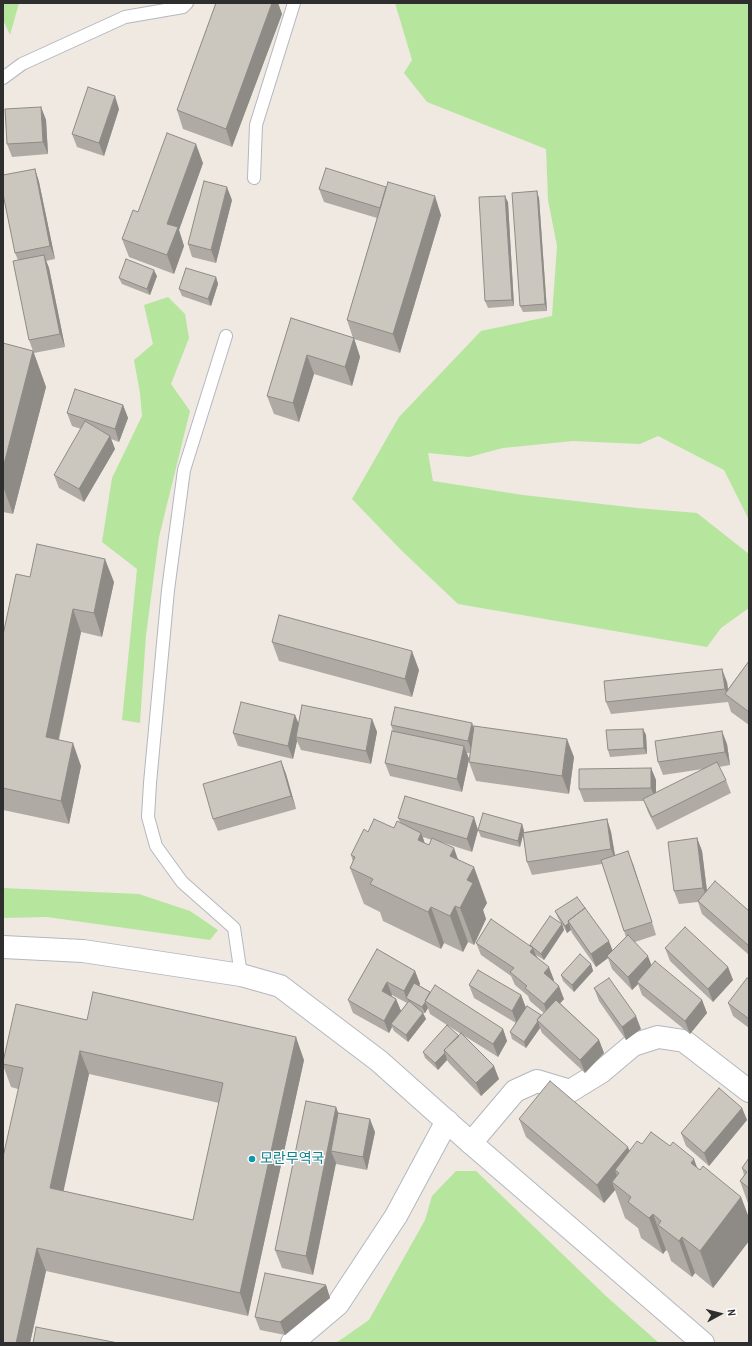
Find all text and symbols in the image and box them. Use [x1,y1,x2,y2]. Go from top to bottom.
place label: 모란무역국 [260,1151,324,1167]
marker: 모란무역국 [247,1154,257,1164]
north arrow [700,1294,740,1334]
text: N [725,1308,739,1317]

